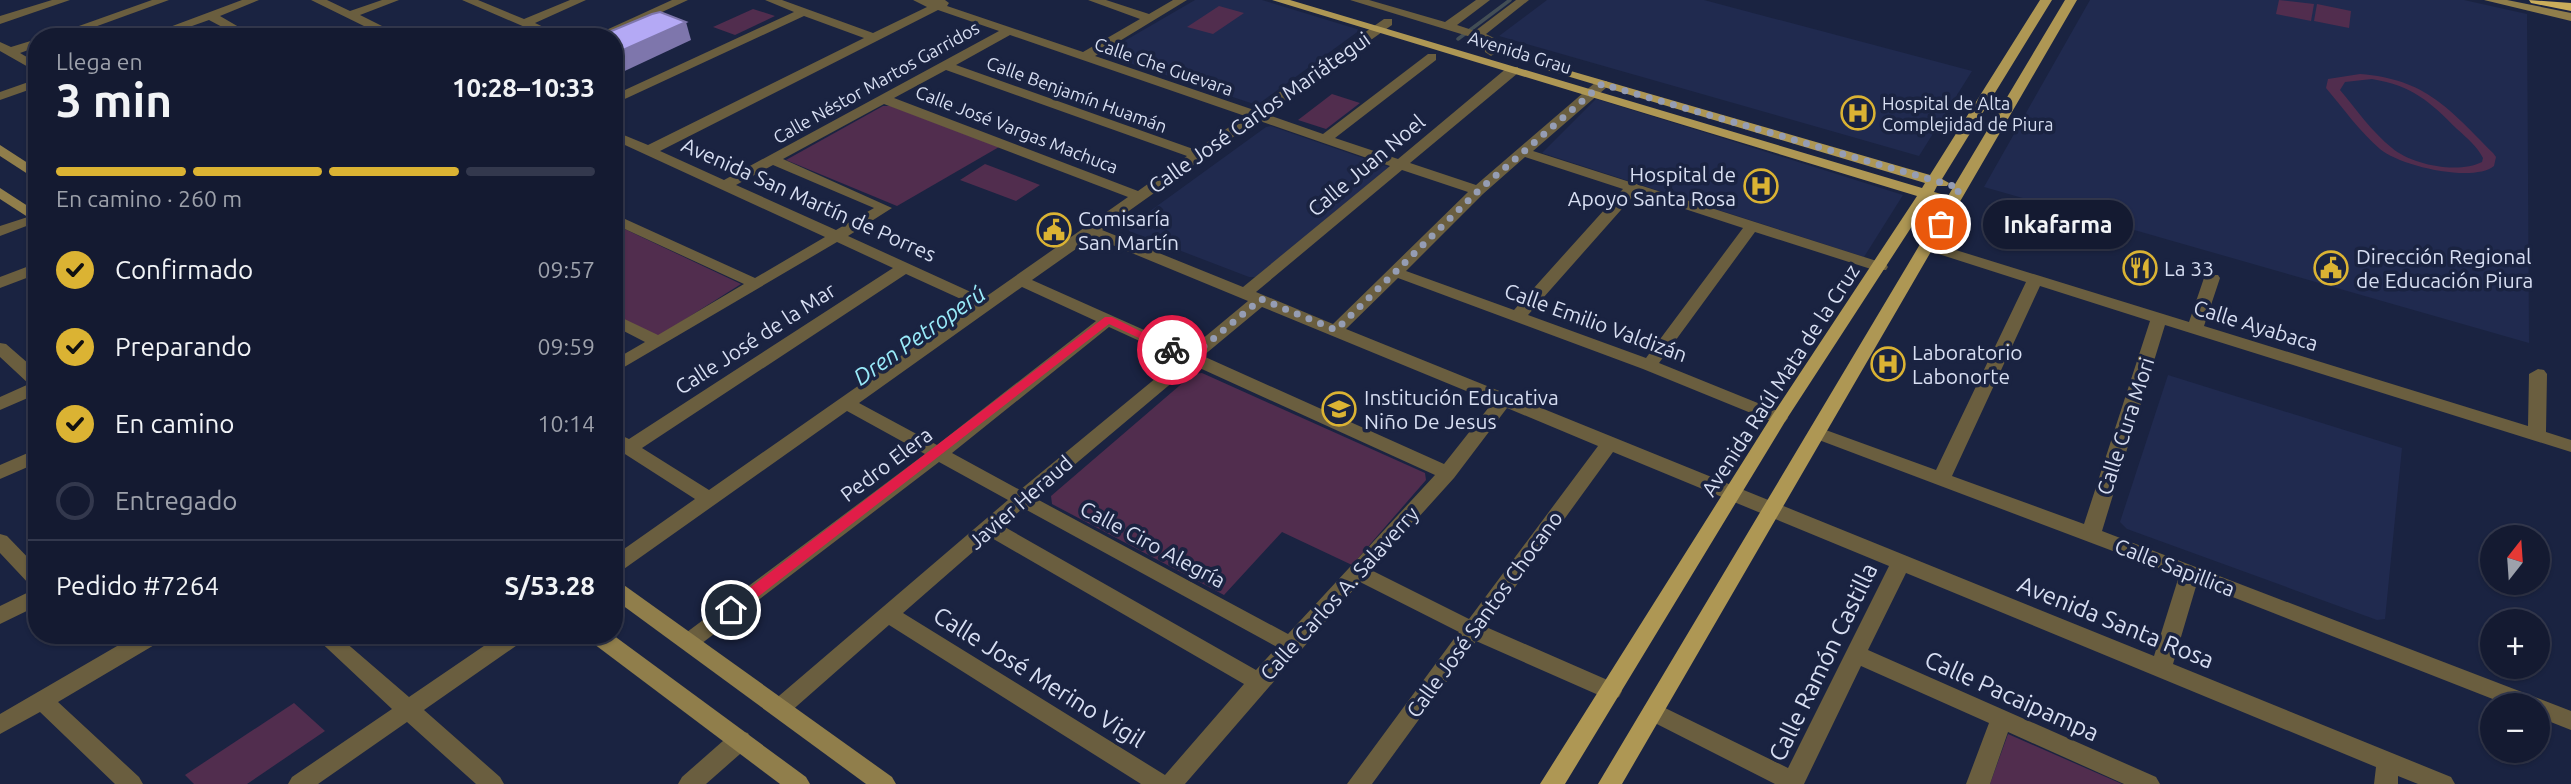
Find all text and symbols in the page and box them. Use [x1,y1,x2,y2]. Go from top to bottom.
street label: Calle Néstor Martos Garridos [770,17,983,147]
street label: Calle José Carlos Mariátegui [1144,26,1374,198]
street label: Avenida Grau [1466,27,1574,77]
street label: Calle Che Guevara [1092,33,1236,99]
text: Llega en [56,49,143,74]
street label: Calle Benjamín Huamán [984,52,1170,136]
text: 10:28–10:33 [452,73,595,102]
text: 3 min [56,74,172,126]
street label: Calle José Vargas Machuca [913,81,1121,177]
place label: Hospital de Alta Complejidad de Piura [1882,93,2054,134]
hospital icon: Hospital de Alta Complejidad de Piura [1839,94,1877,132]
street label: Calle Juan Noel [1303,109,1429,221]
street label: Avenida San Martín de Porres [678,132,940,266]
place label: Hospital de Apoyo Santa Rosa [1568,162,1736,210]
hospital icon: Hospital de Apoyo Santa Rosa [1742,167,1780,205]
text: En camino · 260 m [56,186,242,211]
pin [1911,194,1971,254]
callout: Inkafarma [1983,200,2134,248]
icon: bag [1922,205,1960,243]
place label: Comisaría San Martín [1078,206,1179,254]
public building icon: Comisaría San Martín [1035,211,1073,249]
text: Inkafarma [2003,212,2113,237]
place label: Dirección Regional de Educación Piura [2356,244,2533,292]
restaurant icon: La 33 [2121,249,2159,287]
public building icon: Dirección Regional de Educación Piura [2312,249,2350,287]
icon: check [56,251,94,289]
text: Confirmado [115,255,253,284]
place label: La 33 [2164,256,2214,280]
text: 09:57 [537,257,595,282]
street label: Avenida Raúl Mata de la Cruz [1696,260,1864,500]
street label: Calle José de la Mar [670,277,840,399]
street label: Calle Emilio Valdizán [1501,278,1691,366]
water label: Dren Petroperú [848,280,990,390]
street label: Calle Ayabaca [2191,295,2321,355]
courier [1137,315,1207,385]
icon: check [56,328,94,366]
icon: bike [1153,331,1191,369]
text: Preparando [115,332,252,361]
text: 09:59 [537,334,595,359]
place label: Laboratorio Labonorte [1912,340,2023,388]
hospital icon: Laboratorio Labonorte [1869,345,1907,383]
street label: Calle Cura Mori [2092,354,2158,498]
place label: Institución Educativa Niño De Jesus [1364,385,1559,433]
school or university icon: Institución Educativa Niño De Jesus [1320,390,1358,428]
icon: check [56,405,94,443]
text: En camino [115,409,235,438]
text: 10:14 [537,411,595,436]
street label: Pedro Elera [835,422,937,506]
street label: Javier Heraud [963,450,1077,554]
text: Entregado [115,486,238,515]
street label: Calle Ciro Alegría [1076,496,1230,592]
street label: Calle Carlos A. Salaverry [1255,501,1423,685]
street label: Calle José Santos Chocano [1401,506,1567,722]
north arrow [2480,525,2550,595]
map controls [2480,525,2550,763]
street label: Calle Sapillica [2111,533,2239,601]
street label: Calle Ramón Castilla [1763,558,1883,766]
street label: Avenida Santa Rosa [2014,570,2218,674]
text: Pedido #7264 [56,571,219,600]
text: S/53.28 [505,571,595,600]
pin [701,580,761,640]
icon: home [712,591,750,629]
street label: Calle José Merino Vigil [929,601,1149,753]
button: + [2480,609,2550,679]
street label: Calle Pacaipampa [1921,646,2103,746]
button: − [2480,693,2550,763]

